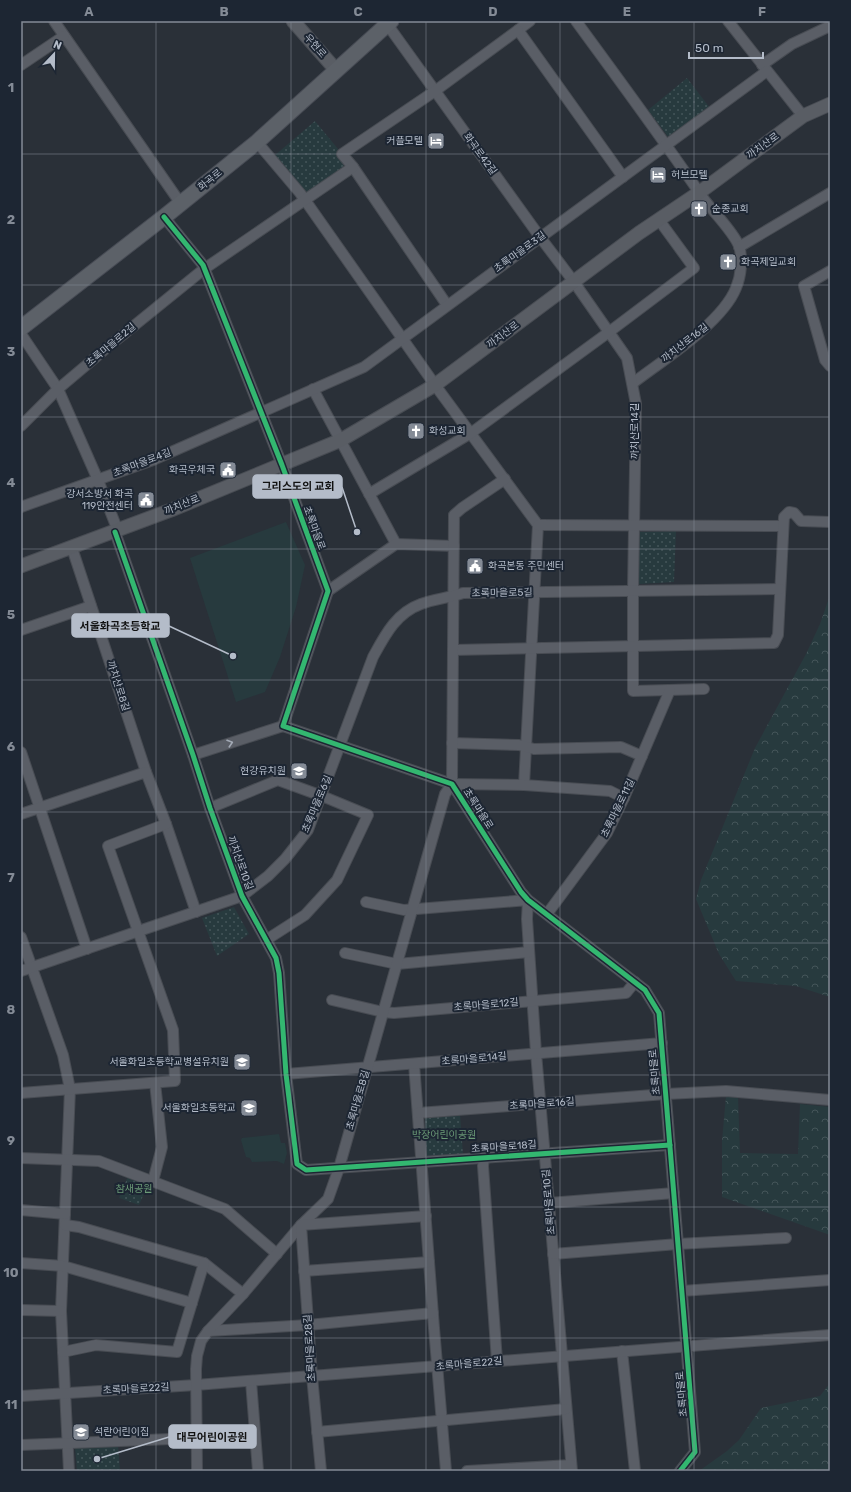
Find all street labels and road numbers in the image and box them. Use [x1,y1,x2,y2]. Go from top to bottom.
street label: 우현로 [301,32,329,60]
street label: 까치산로 [745,130,781,162]
street label: 화곡로42길 [461,131,499,177]
street label: 화곡로 [195,167,225,193]
street label: 초록마을로3길 [492,229,548,275]
street label: 까치산로 [485,319,521,351]
street label: 초록마을로2길 [84,321,138,369]
street label: 까치산로16길 [659,321,711,365]
street label: 까치산로14길 [629,403,641,459]
street label: 초록마을로4길 [111,446,173,480]
street label: 까치산로 [163,493,201,517]
street label: 초록마을로 [300,504,328,552]
street label: 초록마을로5길 [471,586,533,600]
street label: 까치산로8길 [104,659,132,713]
street label: 초록마을로6길 [300,773,334,835]
street label: 초록마을로11길 [599,777,637,839]
street label: 초록마을로 [460,786,496,832]
street label: 까치산로10길 [225,834,255,892]
street label: 초록마을로12길 [453,996,519,1014]
street label: 초록마을로 [647,1049,663,1095]
street label: 초록마을로14길 [441,1050,507,1068]
street label: 초록마을로8길 [344,1069,372,1131]
street label: 초록마을로16길 [509,1096,575,1112]
street label: 초록마을로18길 [471,1139,537,1155]
street label: 초록마을로10길 [540,1169,558,1235]
street label: 초록마을로28길 [302,1314,318,1382]
street label: 초록마을로22길 [435,1355,503,1373]
street label: 초록마을로 [674,1371,690,1417]
street label: 초록마을로22길 [102,1381,170,1397]

